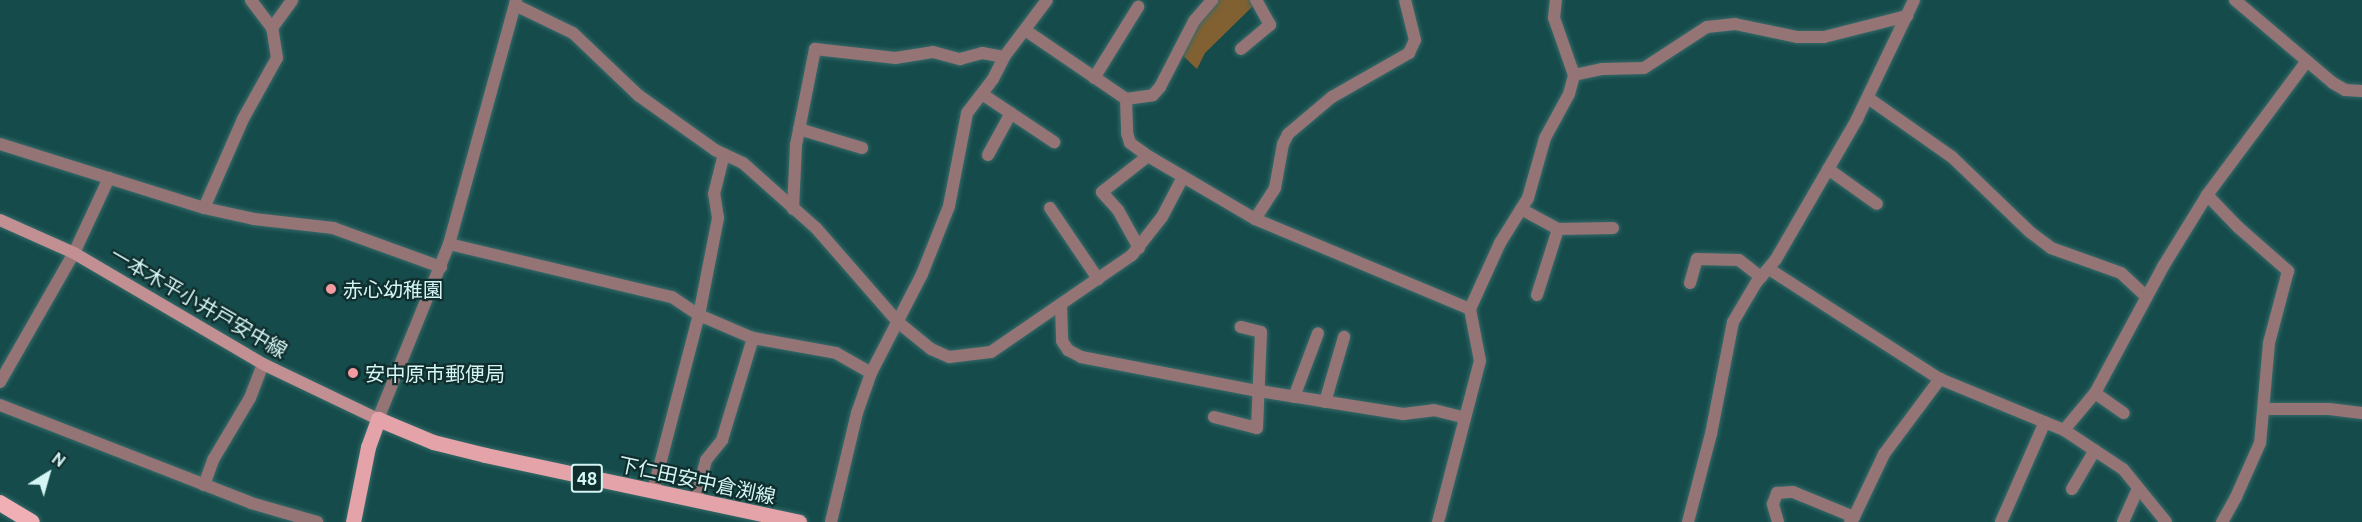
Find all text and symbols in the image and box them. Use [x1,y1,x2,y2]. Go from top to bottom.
street label: 一本木平小井戸安中線 [106,242,292,362]
place label: 赤心幼稚園 [343,277,443,301]
marker: 赤心幼稚園 [324,282,338,296]
place label: 安中原市郵便局 [365,361,505,385]
marker: 安中原市郵便局 [346,366,360,380]
north arrow [18,444,78,504]
text: N [49,449,69,470]
street label: 下仁田安中倉渕線 [616,452,778,508]
road number: 48 [570,463,604,493]

